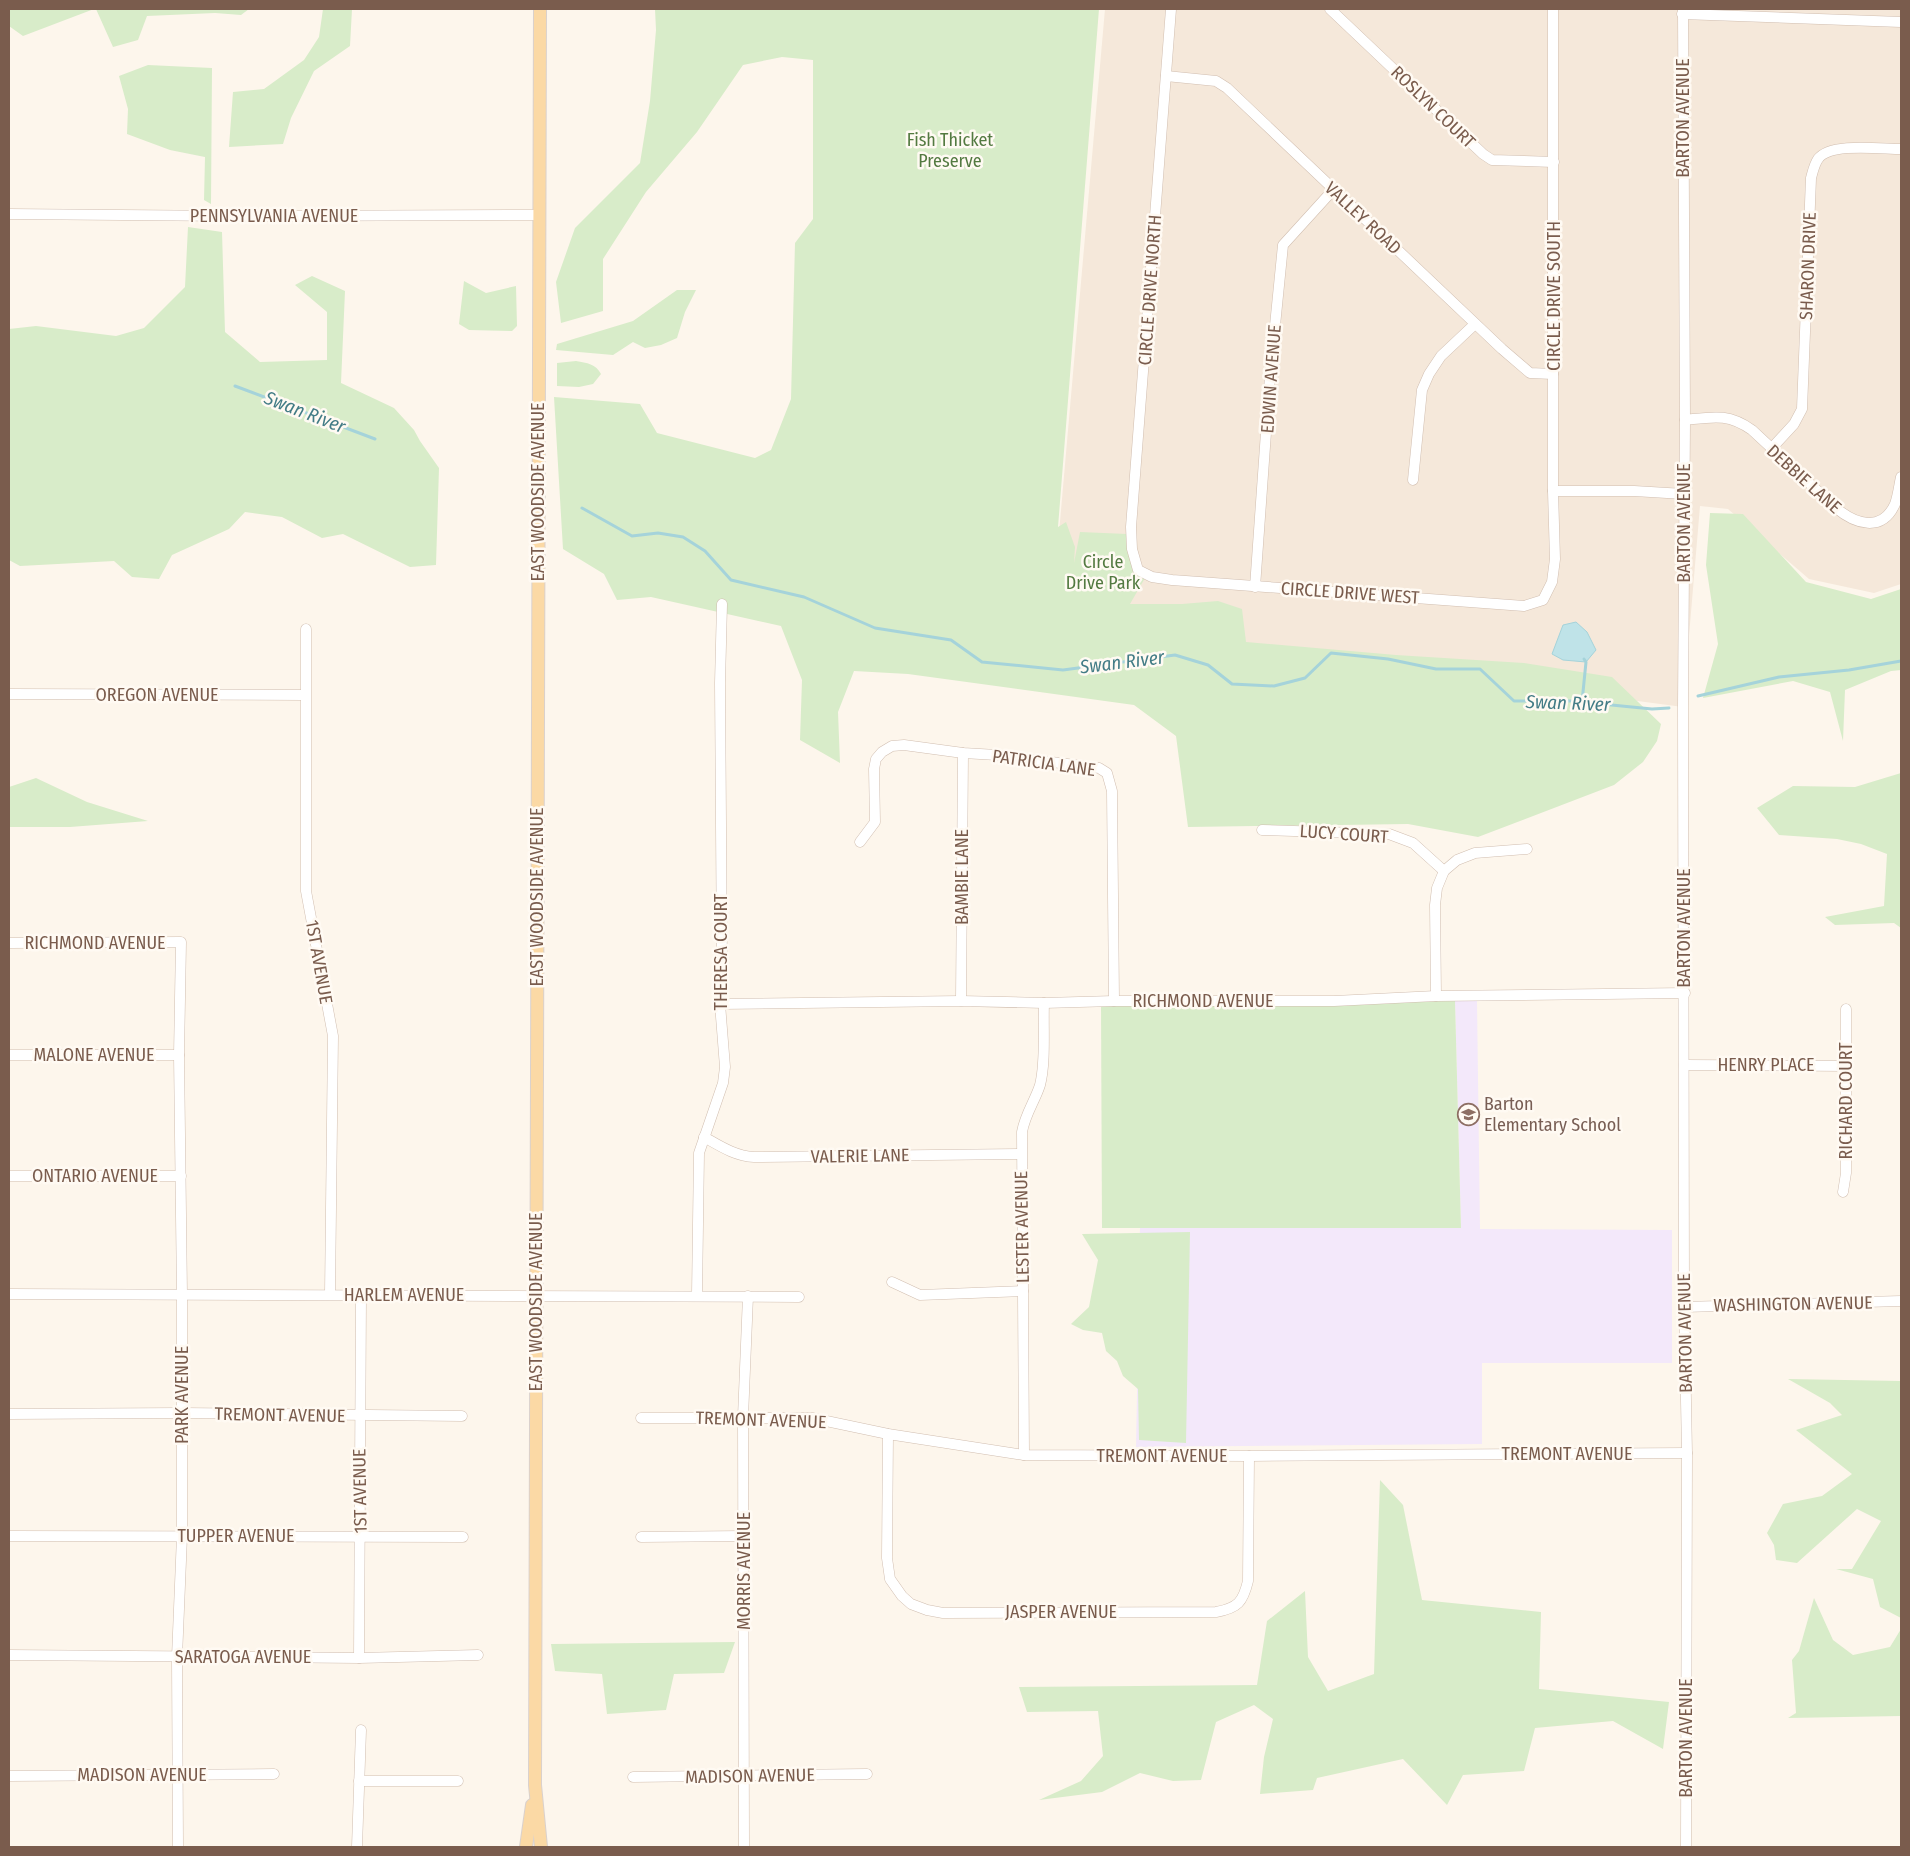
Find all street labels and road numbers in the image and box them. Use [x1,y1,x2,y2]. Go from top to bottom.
street label: BARTON AVENUE [1672,58,1694,178]
street label: ROSLYN COURT [1386,61,1480,153]
street label: VALLEY ROAD [1320,177,1406,259]
street label: PENNSYLVANIA AVENUE [190,205,358,227]
street label: SHARON DRIVE [1795,212,1821,320]
street label: CIRCLE DRIVE NORTH [1134,214,1166,366]
street label: CIRCLE DRIVE SOUTH [1543,221,1565,371]
street label: EDWIN AVENUE [1256,324,1286,434]
street label: EAST WOODSIDE AVENUE [527,402,549,582]
street label: DEBBIE LANE [1762,440,1846,518]
street label: BARTON AVENUE [1673,463,1695,583]
street label: CIRCLE DRIVE WEST [1280,577,1421,609]
street label: OREGON AVENUE [96,684,218,706]
street label: PATRICIA LANE [991,745,1097,781]
street label: EAST WOODSIDE AVENUE [526,807,548,987]
street label: LUCY COURT [1299,820,1390,848]
street label: BAMBIE LANE [951,829,973,925]
street label: BARTON AVENUE [1673,868,1695,988]
street label: THERESA COURT [710,893,732,1010]
street label: 1ST AVENUE [301,918,337,1006]
street label: RICHMOND AVENUE [25,932,165,954]
street label: RICHMOND AVENUE [1133,990,1273,1012]
street label: RICHARD COURT [1835,1042,1857,1160]
street label: MALONE AVENUE [33,1044,155,1066]
street label: HENRY PLACE [1717,1054,1815,1076]
street label: VALERIE LANE [810,1144,910,1168]
street label: ONTARIO AVENUE [32,1165,158,1187]
street label: LESTER AVENUE [1010,1171,1034,1283]
street label: EAST WOODSIDE AVENUE [525,1212,547,1392]
street label: BARTON AVENUE [1673,1273,1697,1393]
street label: HARLEM AVENUE [344,1284,464,1306]
street label: WASHINGTON AVENUE [1713,1292,1873,1316]
street label: PARK AVENUE [171,1346,193,1444]
street label: TREMONT AVENUE [214,1403,346,1427]
street label: TREMONT AVENUE [695,1407,827,1433]
street label: TREMONT AVENUE [1502,1443,1632,1465]
street label: TREMONT AVENUE [1097,1445,1227,1467]
street label: 1ST AVENUE [348,1448,372,1534]
street label: MORRIS AVENUE [733,1512,755,1630]
street label: TUPPER AVENUE [178,1525,295,1547]
street label: JASPER AVENUE [1005,1601,1117,1623]
street label: SARATOGA AVENUE [175,1646,311,1668]
street label: BARTON AVENUE [1675,1678,1697,1798]
street label: MADISON AVENUE [77,1764,207,1786]
street label: MADISON AVENUE [685,1764,815,1788]

